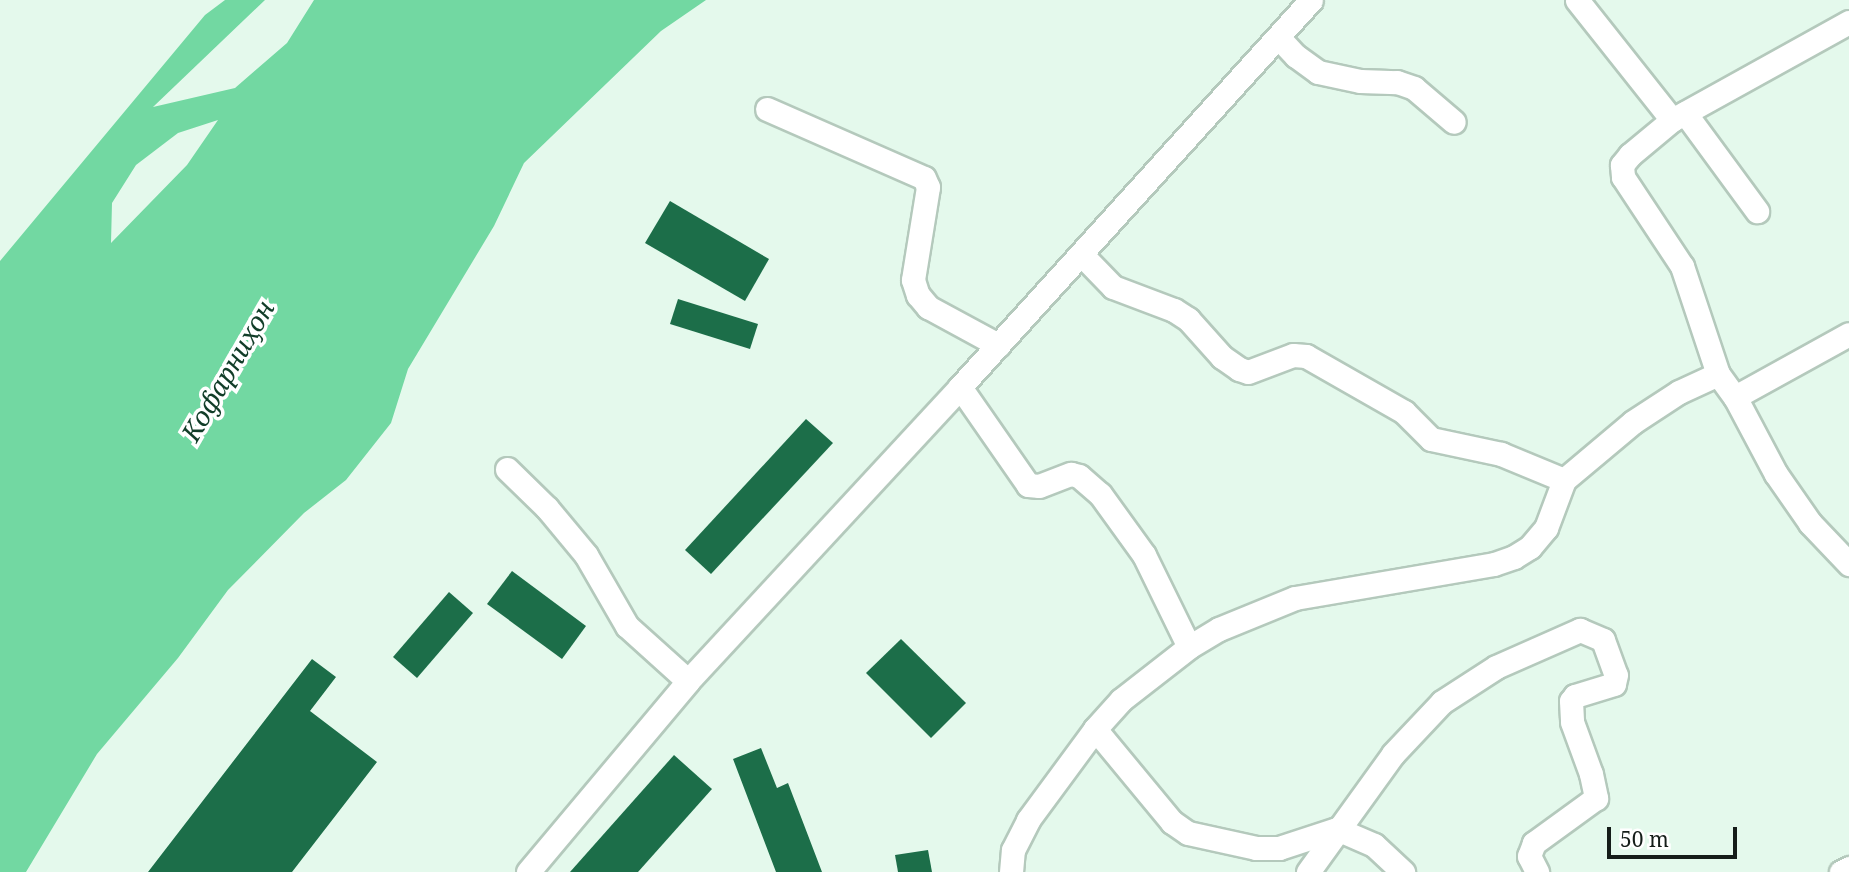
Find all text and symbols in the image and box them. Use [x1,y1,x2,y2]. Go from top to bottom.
water label: Кофарниҳон [175,295,281,447]
scale bar [1611,812,1741,856]
text: 50 m [1620,825,1669,853]

